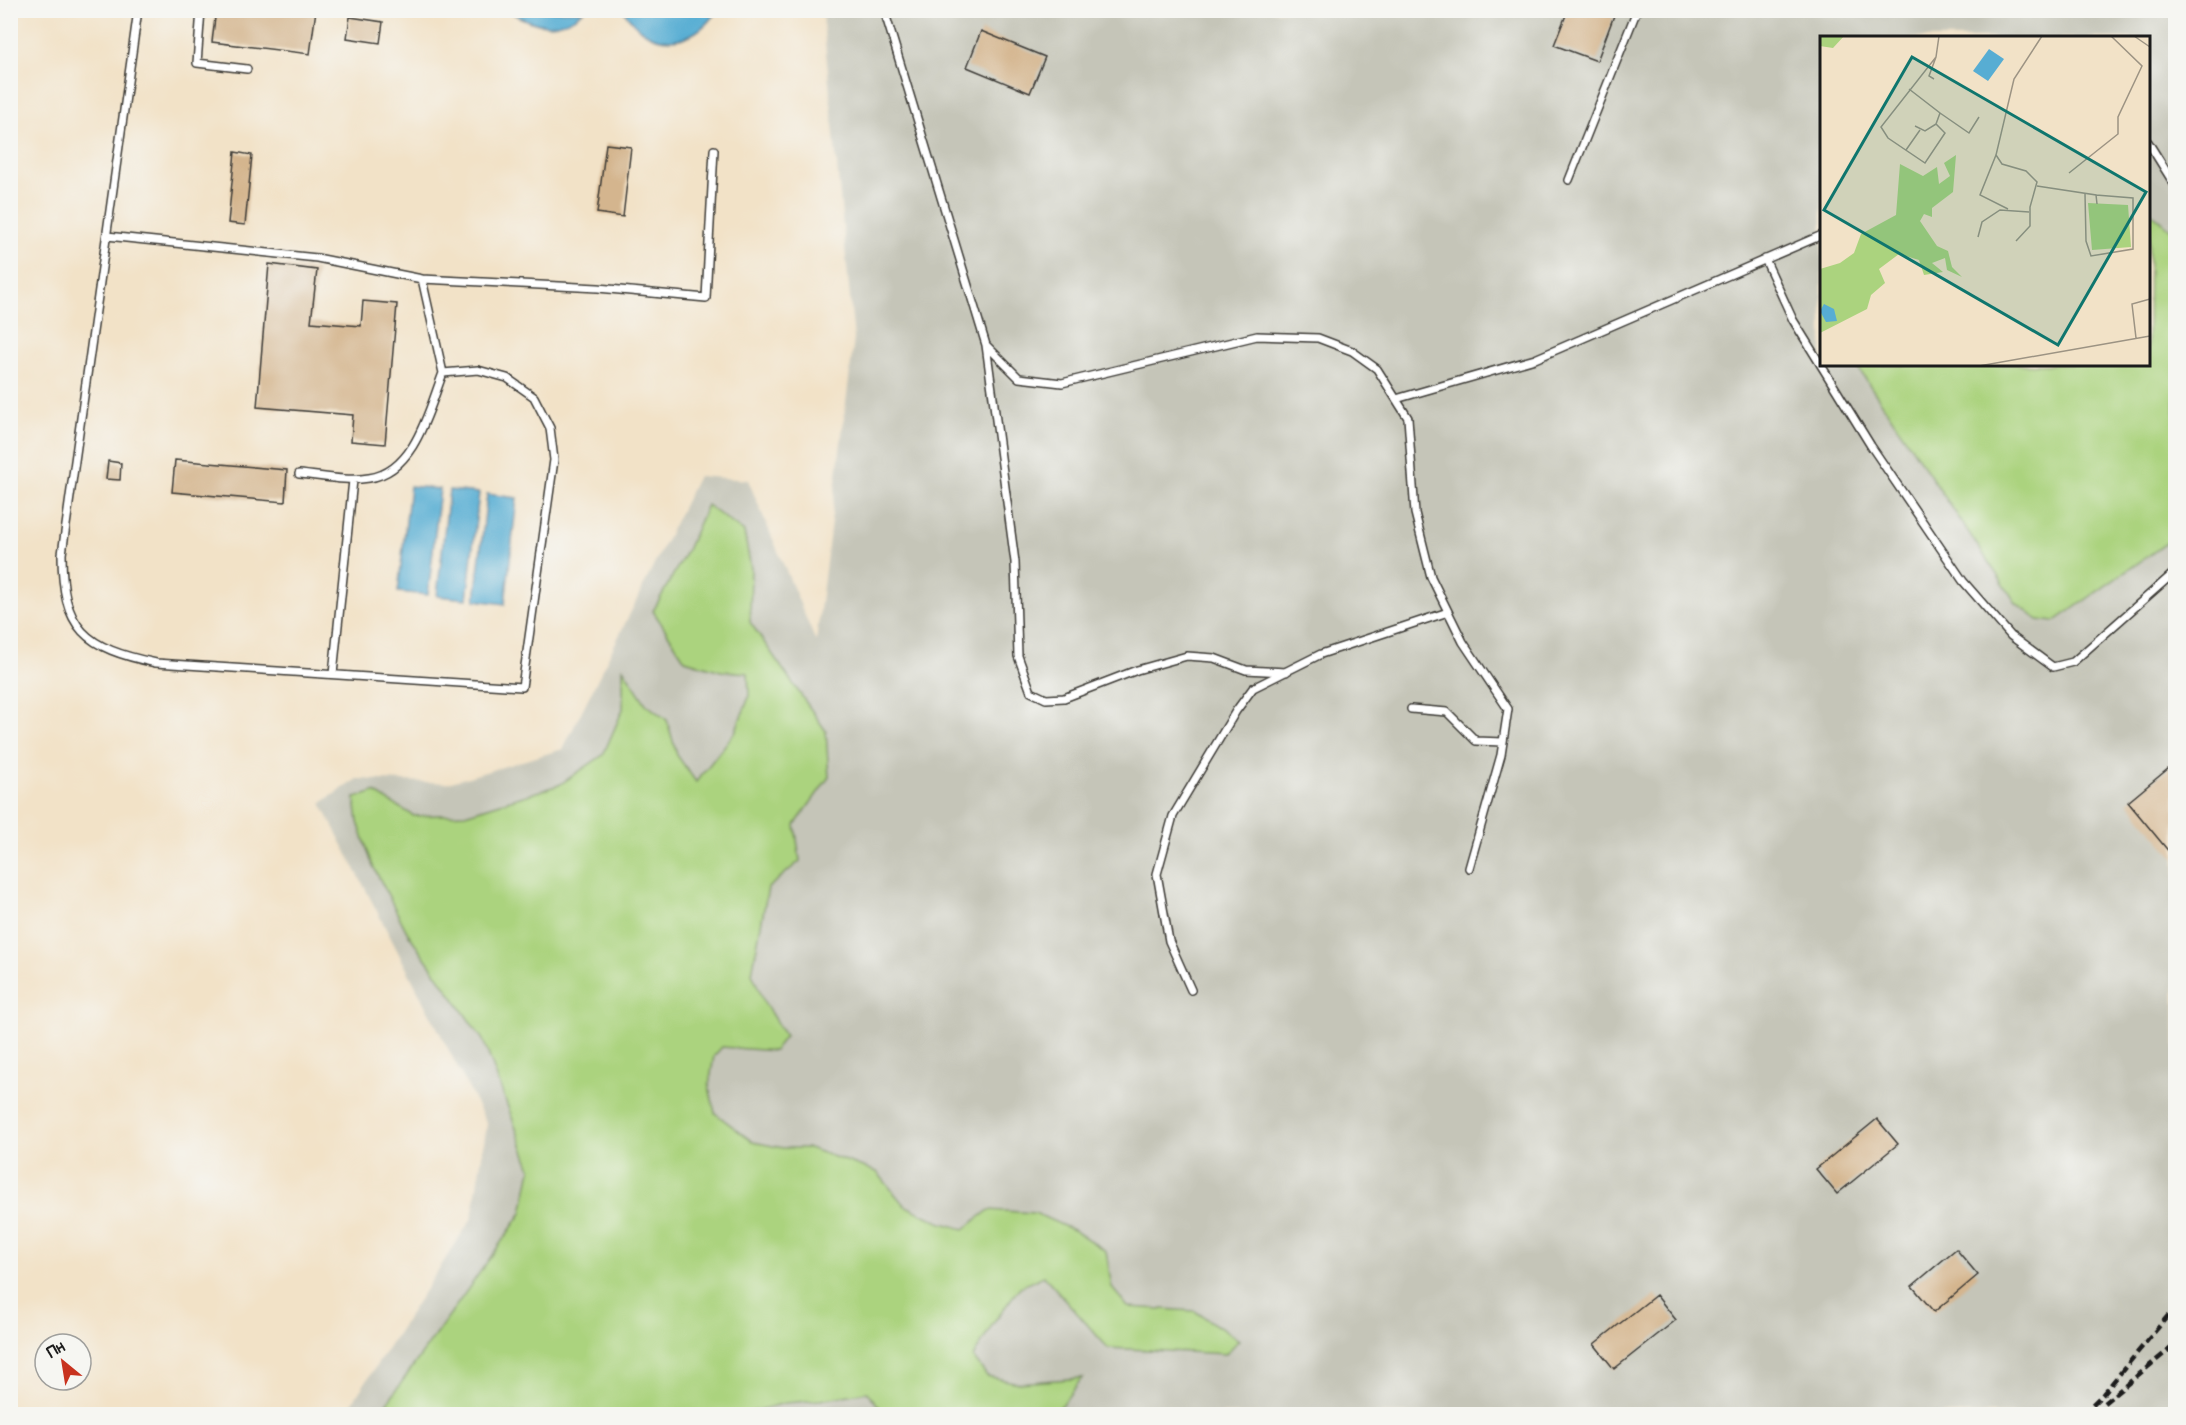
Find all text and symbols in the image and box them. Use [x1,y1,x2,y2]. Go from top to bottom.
inset map [1820,36,2150,366]
north arrow [33,1332,93,1392]
text: Пн [43,1337,69,1363]

